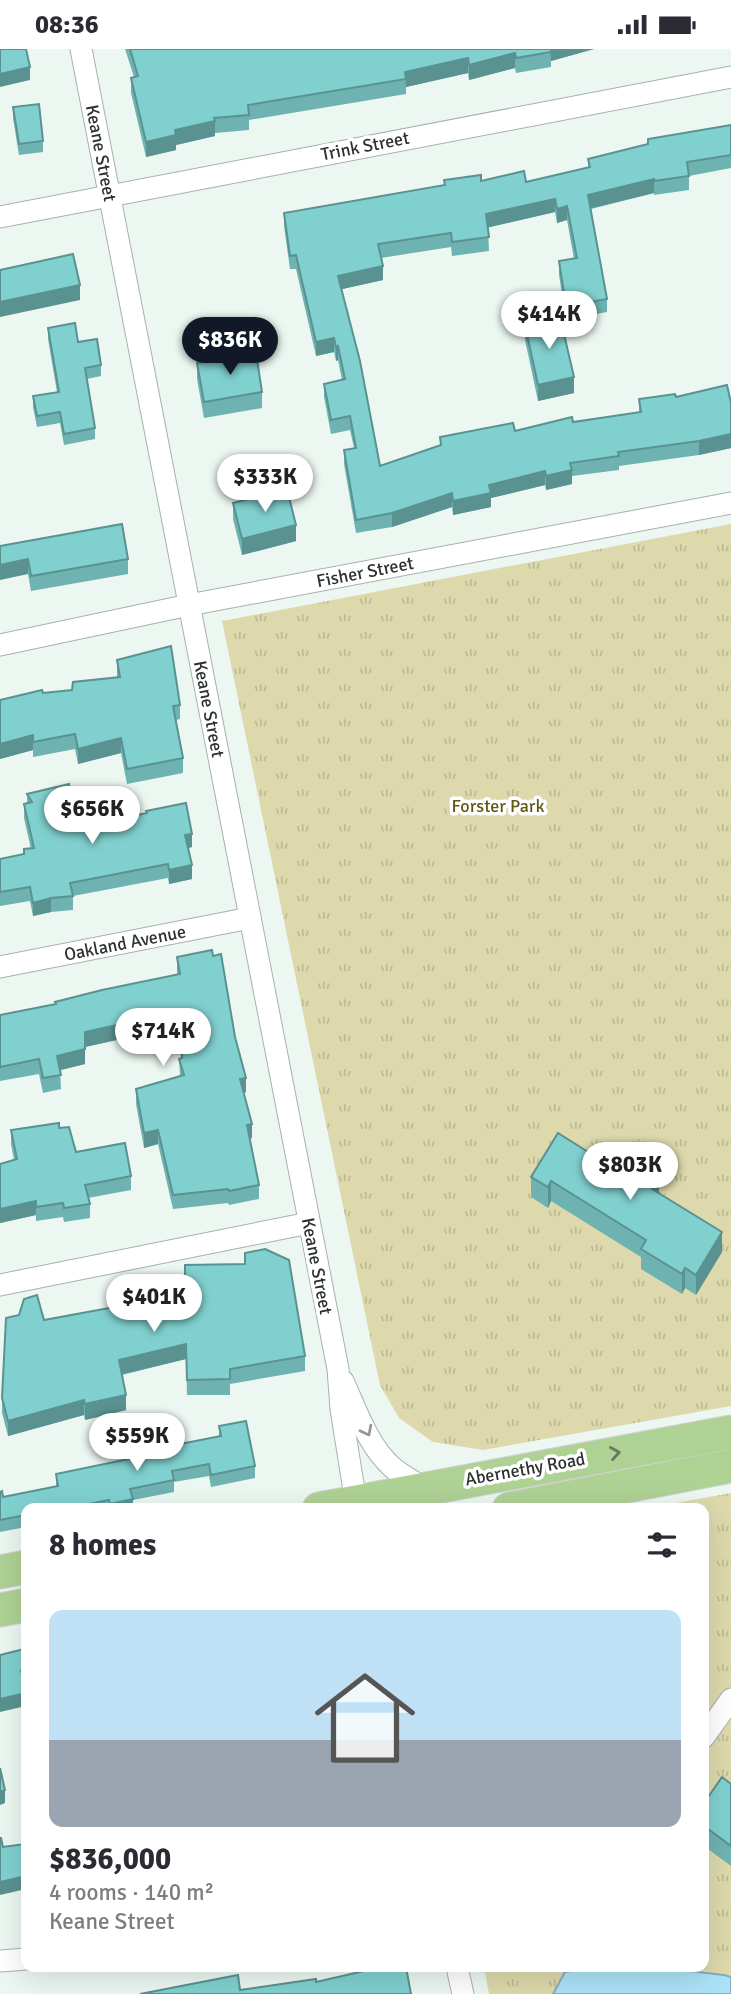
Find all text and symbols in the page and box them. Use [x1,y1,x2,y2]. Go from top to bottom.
text: 08:36 [35,9,99,41]
street label: Keane Street [81,103,121,203]
street label: Trink Street [319,127,411,165]
pin: $414K [500,292,598,351]
text: $414K [517,299,581,328]
pin: $836K [181,317,279,377]
text: $836K [198,325,262,354]
pin: $333K [216,455,314,514]
text: $333K [233,462,297,491]
street label: Fisher Street [315,552,415,592]
street label: Keane Street [189,659,229,759]
pin: $656K [43,787,141,846]
text: $656K [60,794,124,823]
park label: Forster Park [451,795,545,817]
street label: Oakland Avenue [62,920,188,966]
pin: $714K [114,1009,212,1068]
text: $714K [131,1016,195,1045]
pin: $803K [581,1143,679,1202]
text: $803K [598,1150,662,1179]
street label: Keane Street [297,1216,337,1316]
pin: $401K [105,1275,203,1334]
text: $401K [122,1282,186,1311]
pin: $559K [88,1413,186,1473]
text: $559K [105,1421,169,1450]
one-way arrow [359,1424,373,1436]
one-way arrow [609,1446,621,1461]
street label: Abernethy Road [463,1448,587,1490]
icon: filters [643,1526,681,1564]
text: 8 homes [49,1527,156,1564]
icon: home [302,1655,428,1781]
text: $836,000 [49,1841,171,1878]
text: 4 rooms · 140 m² [49,1878,214,1907]
text: Keane Street [49,1907,175,1936]

